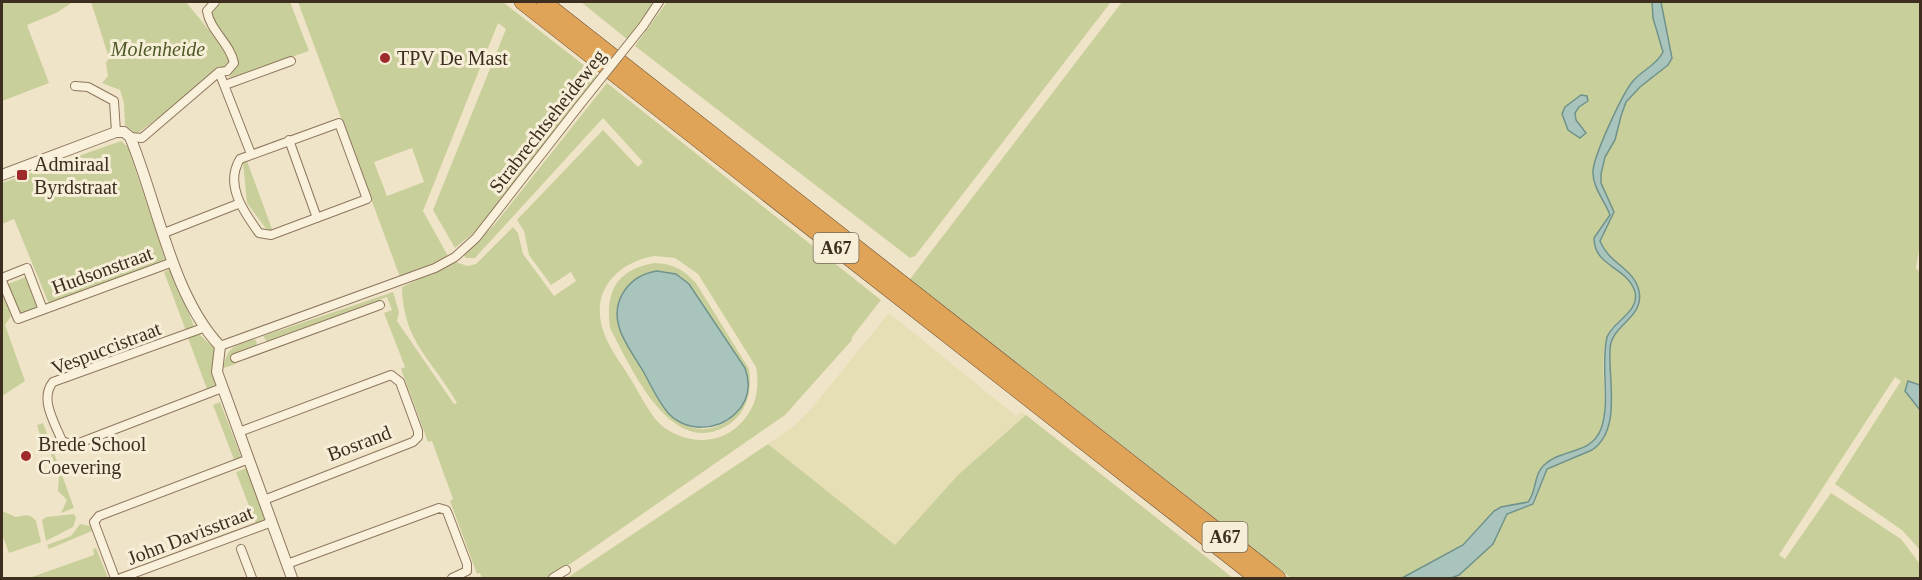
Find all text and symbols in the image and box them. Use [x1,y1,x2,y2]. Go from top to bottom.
park label: Molenheide [110,38,205,60]
street label: Strabrechtseheideweg [484,45,610,198]
place label: TPV De Mast [397,47,508,69]
marker: TPV De Mast [378,51,392,65]
place label: Admiraal Byrdstraat [34,153,118,199]
marker: Admiraal Byrdstraat [15,168,29,182]
road number: A67 [814,233,858,263]
street label: Hudsonstraat [49,241,156,298]
street label: Vespuccistraat [48,317,165,380]
street label: Bosrand [324,421,394,465]
place label: Brede School Coevering [38,433,147,479]
marker: Brede School Coevering [19,449,33,463]
street label: John Davisstraat [124,501,256,569]
road number: A67 [1202,522,1248,552]

